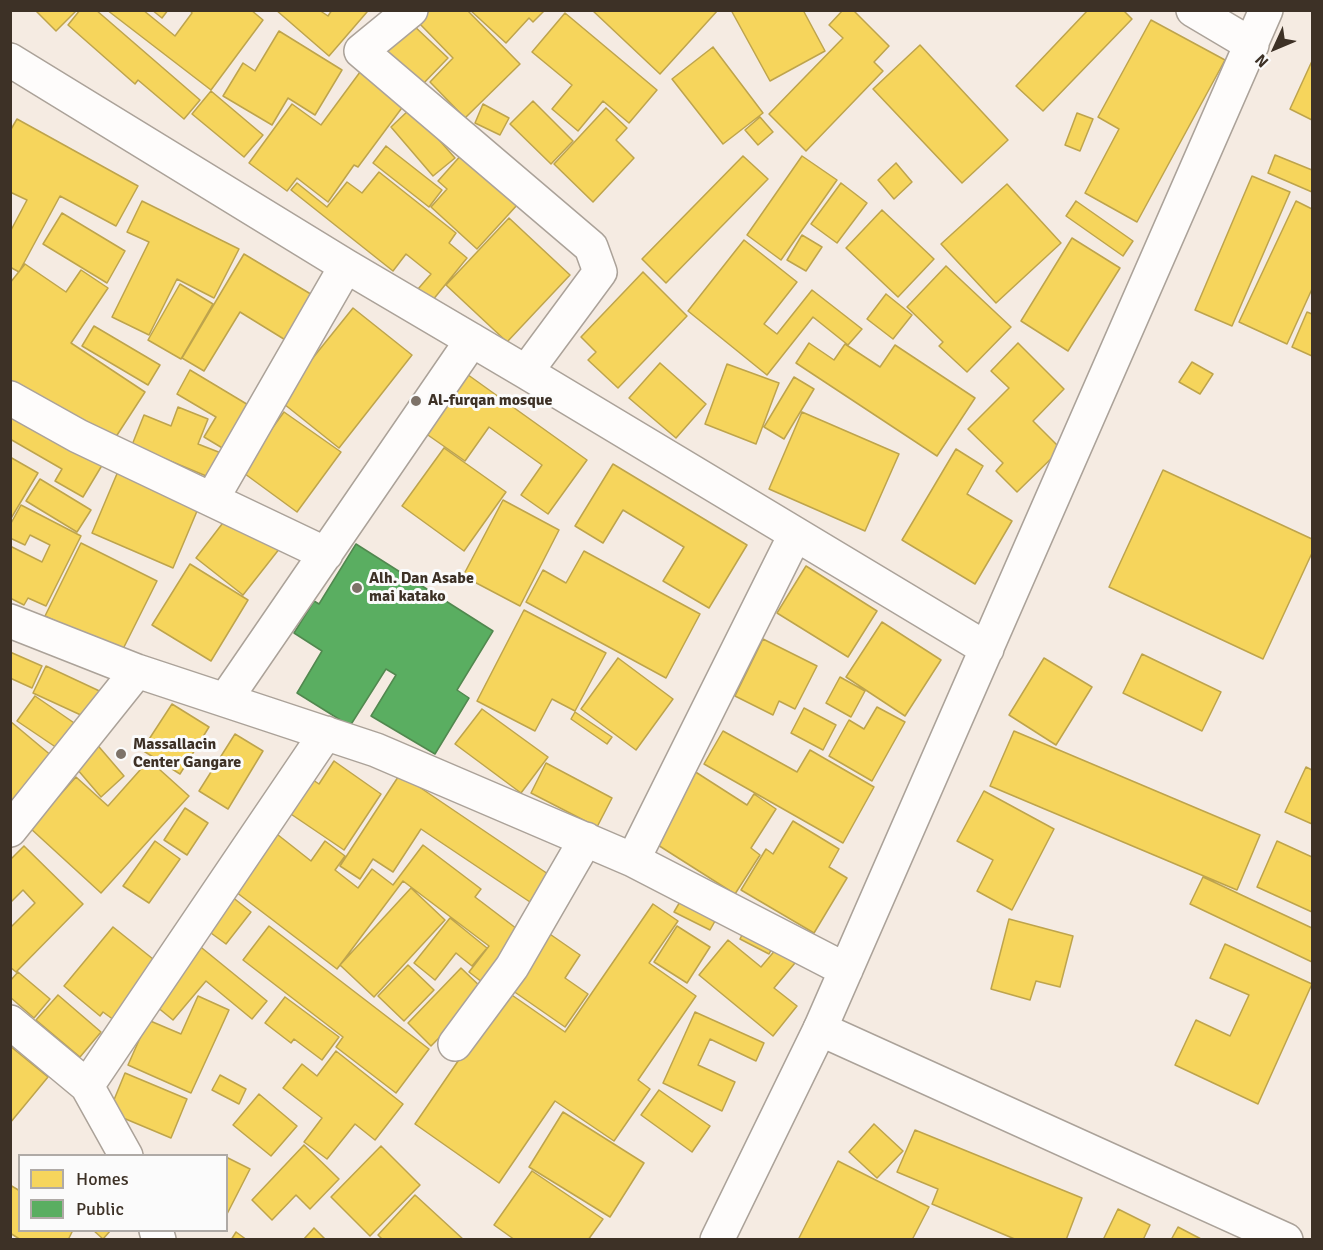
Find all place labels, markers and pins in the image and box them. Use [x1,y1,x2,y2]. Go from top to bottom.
place label: Al-furqan mosque [428,391,552,411]
marker: Al-furqan mosque [409,394,423,408]
place label: Alh. Dan Asabe mai katako [369,569,474,607]
marker: Alh. Dan Asabe mai katako [350,581,364,595]
place label: Massallacin Center Gangare [133,735,241,773]
marker: Massallacin Center Gangare [114,747,128,761]

